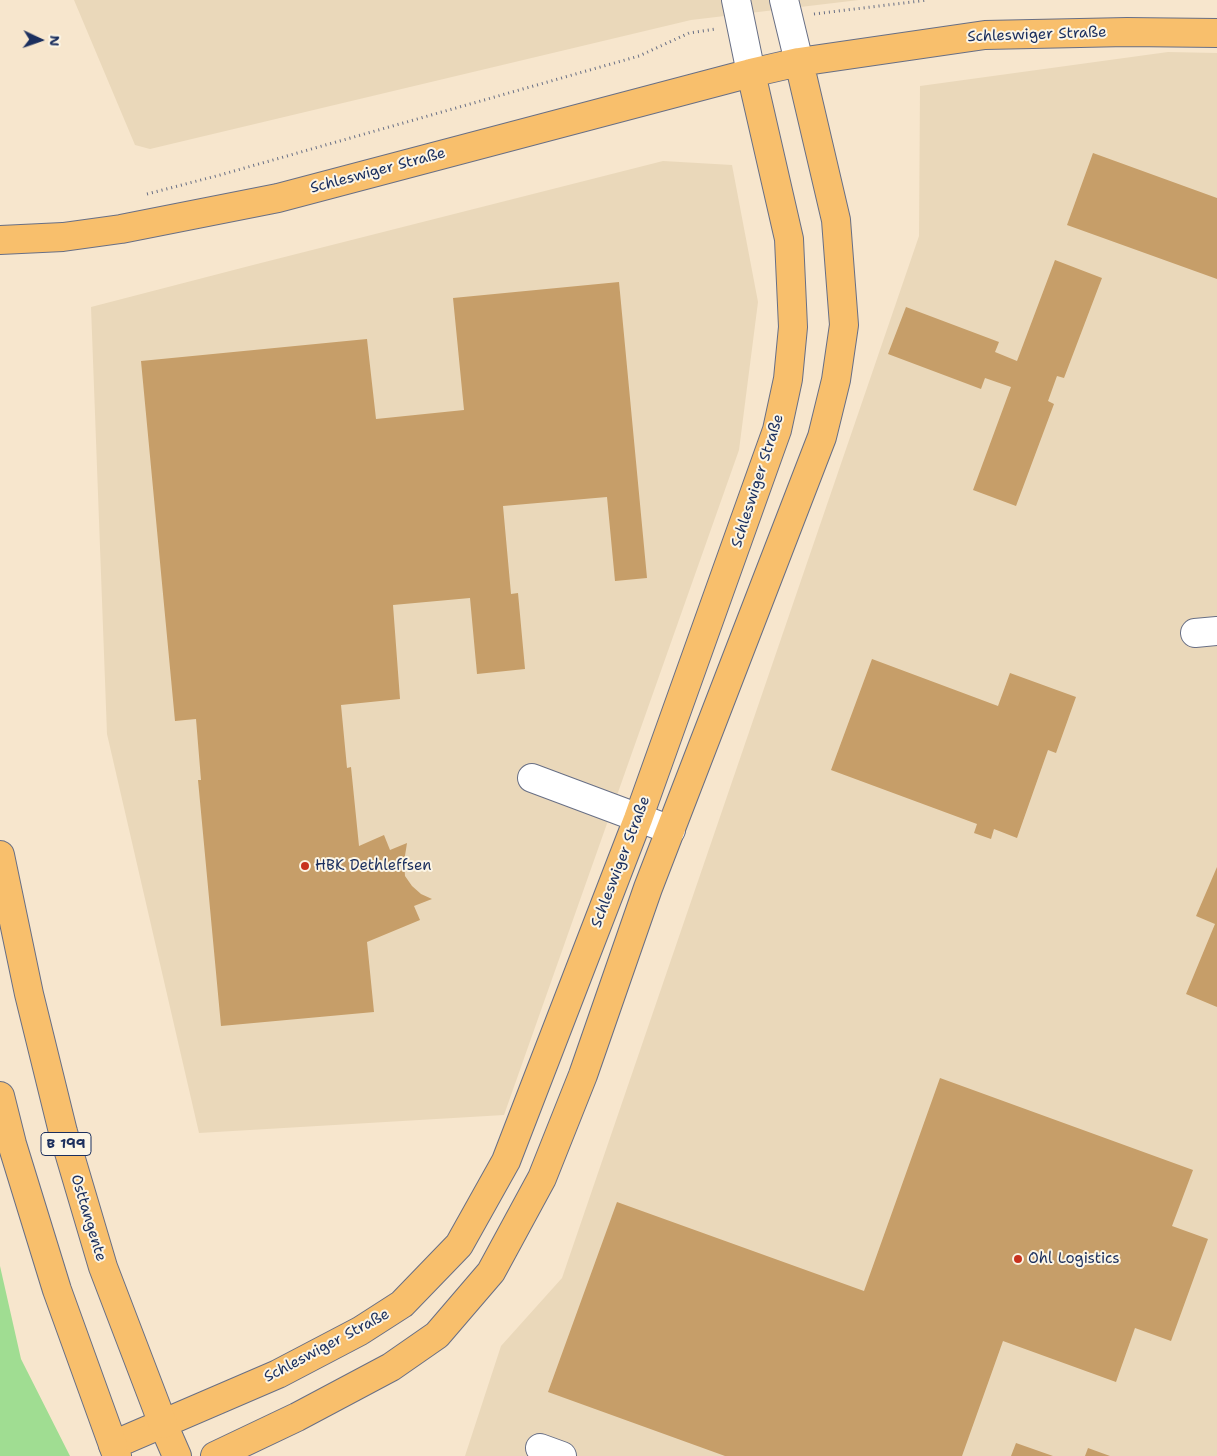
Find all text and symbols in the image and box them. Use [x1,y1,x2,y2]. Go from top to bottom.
north arrow [15,15,65,65]
street label: Schleswiger Straße [967,24,1107,46]
text: N [46,35,64,47]
street label: Schleswiger Straße [308,144,448,198]
street label: Schleswiger Straße [728,412,788,550]
street label: Schleswiger Straße [588,794,654,930]
place label: HBK Dethleffsen [315,857,431,875]
marker: HBK Dethleffsen [299,860,311,872]
road number: B 199 [41,1132,91,1156]
street label: Osttangente [66,1172,110,1264]
place label: Ohl Logistics [1028,1250,1120,1268]
marker: Ohl Logistics [1012,1253,1024,1265]
street label: Schleswiger Straße [261,1305,393,1387]

